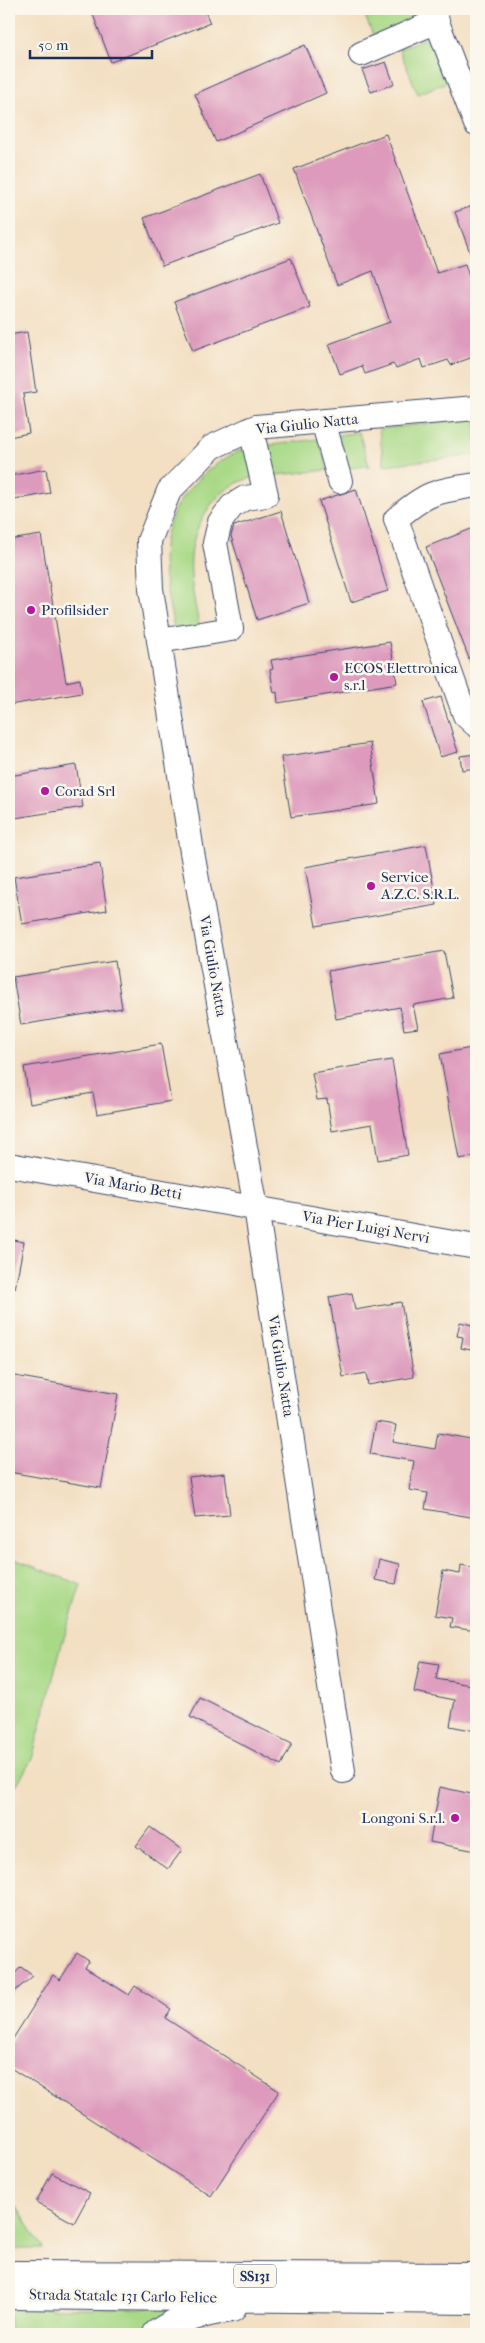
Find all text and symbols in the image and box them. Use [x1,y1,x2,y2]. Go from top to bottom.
scale bar [30,28,152,60]
text: 50 m [38,36,69,54]
street label: Via Giulio Natta [254,410,360,438]
place label: Profilsider [41,601,109,619]
marker: Profilsider [25,604,37,616]
place label: ECOS Elettronica s.r.l [344,659,459,694]
marker: ECOS Elettronica s.r.l [328,671,340,683]
place label: Corad Srl [55,782,115,800]
marker: Corad Srl [39,785,51,797]
place label: Service A.Z.C. S.R.L. [380,868,459,903]
marker: Service A.Z.C. S.R.L. [365,880,377,892]
street label: Via Giulio Natta [195,913,231,1019]
street label: Via Mario Betti [82,1168,184,1204]
street label: Via Pier Luigi Nervi [300,1207,432,1247]
street label: Via Giulio Natta [264,1313,298,1419]
place label: Longoni S.r.l. [361,1809,445,1827]
marker: Longoni S.r.l. [449,1812,461,1824]
road number: SS131 [234,2264,276,2288]
street label: Strada Statale 131 Carlo Felice [29,2285,218,2307]

